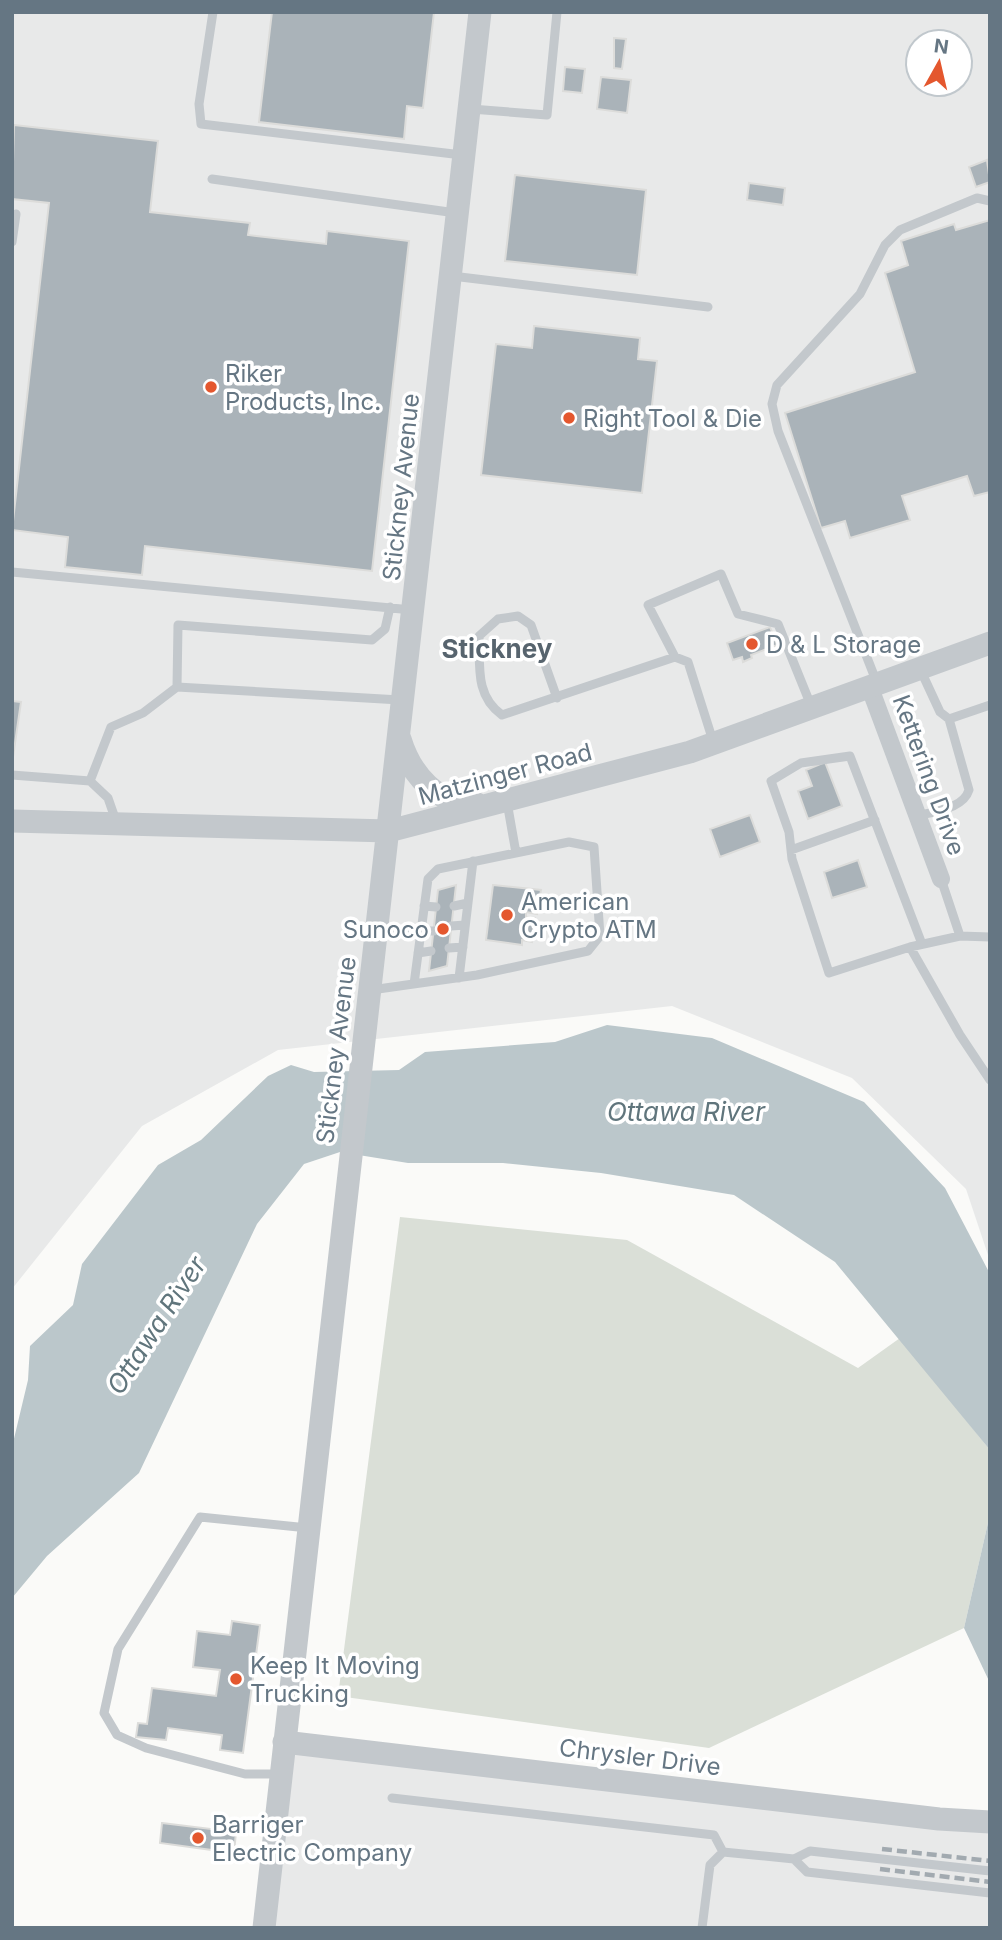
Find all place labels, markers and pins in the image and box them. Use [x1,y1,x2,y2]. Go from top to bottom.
place label: Riker Products, Inc. [225,359,381,416]
marker: Riker Products, Inc. [203,379,219,395]
place label: Right Tool & Die [583,404,762,433]
marker: Right Tool & Die [561,410,577,426]
place label: D & L Storage [766,630,921,659]
marker: D & L Storage [744,636,760,652]
place label: American Crypto ATM [521,887,657,944]
marker: American Crypto ATM [499,907,515,923]
place label: Sunoco [343,915,429,944]
marker: Sunoco [435,921,451,937]
place label: Keep It Moving Trucking [250,1651,420,1708]
marker: Keep It Moving Trucking [228,1671,244,1687]
place label: Barriger Electric Company [212,1810,412,1867]
marker: Barriger Electric Company [190,1830,206,1846]

